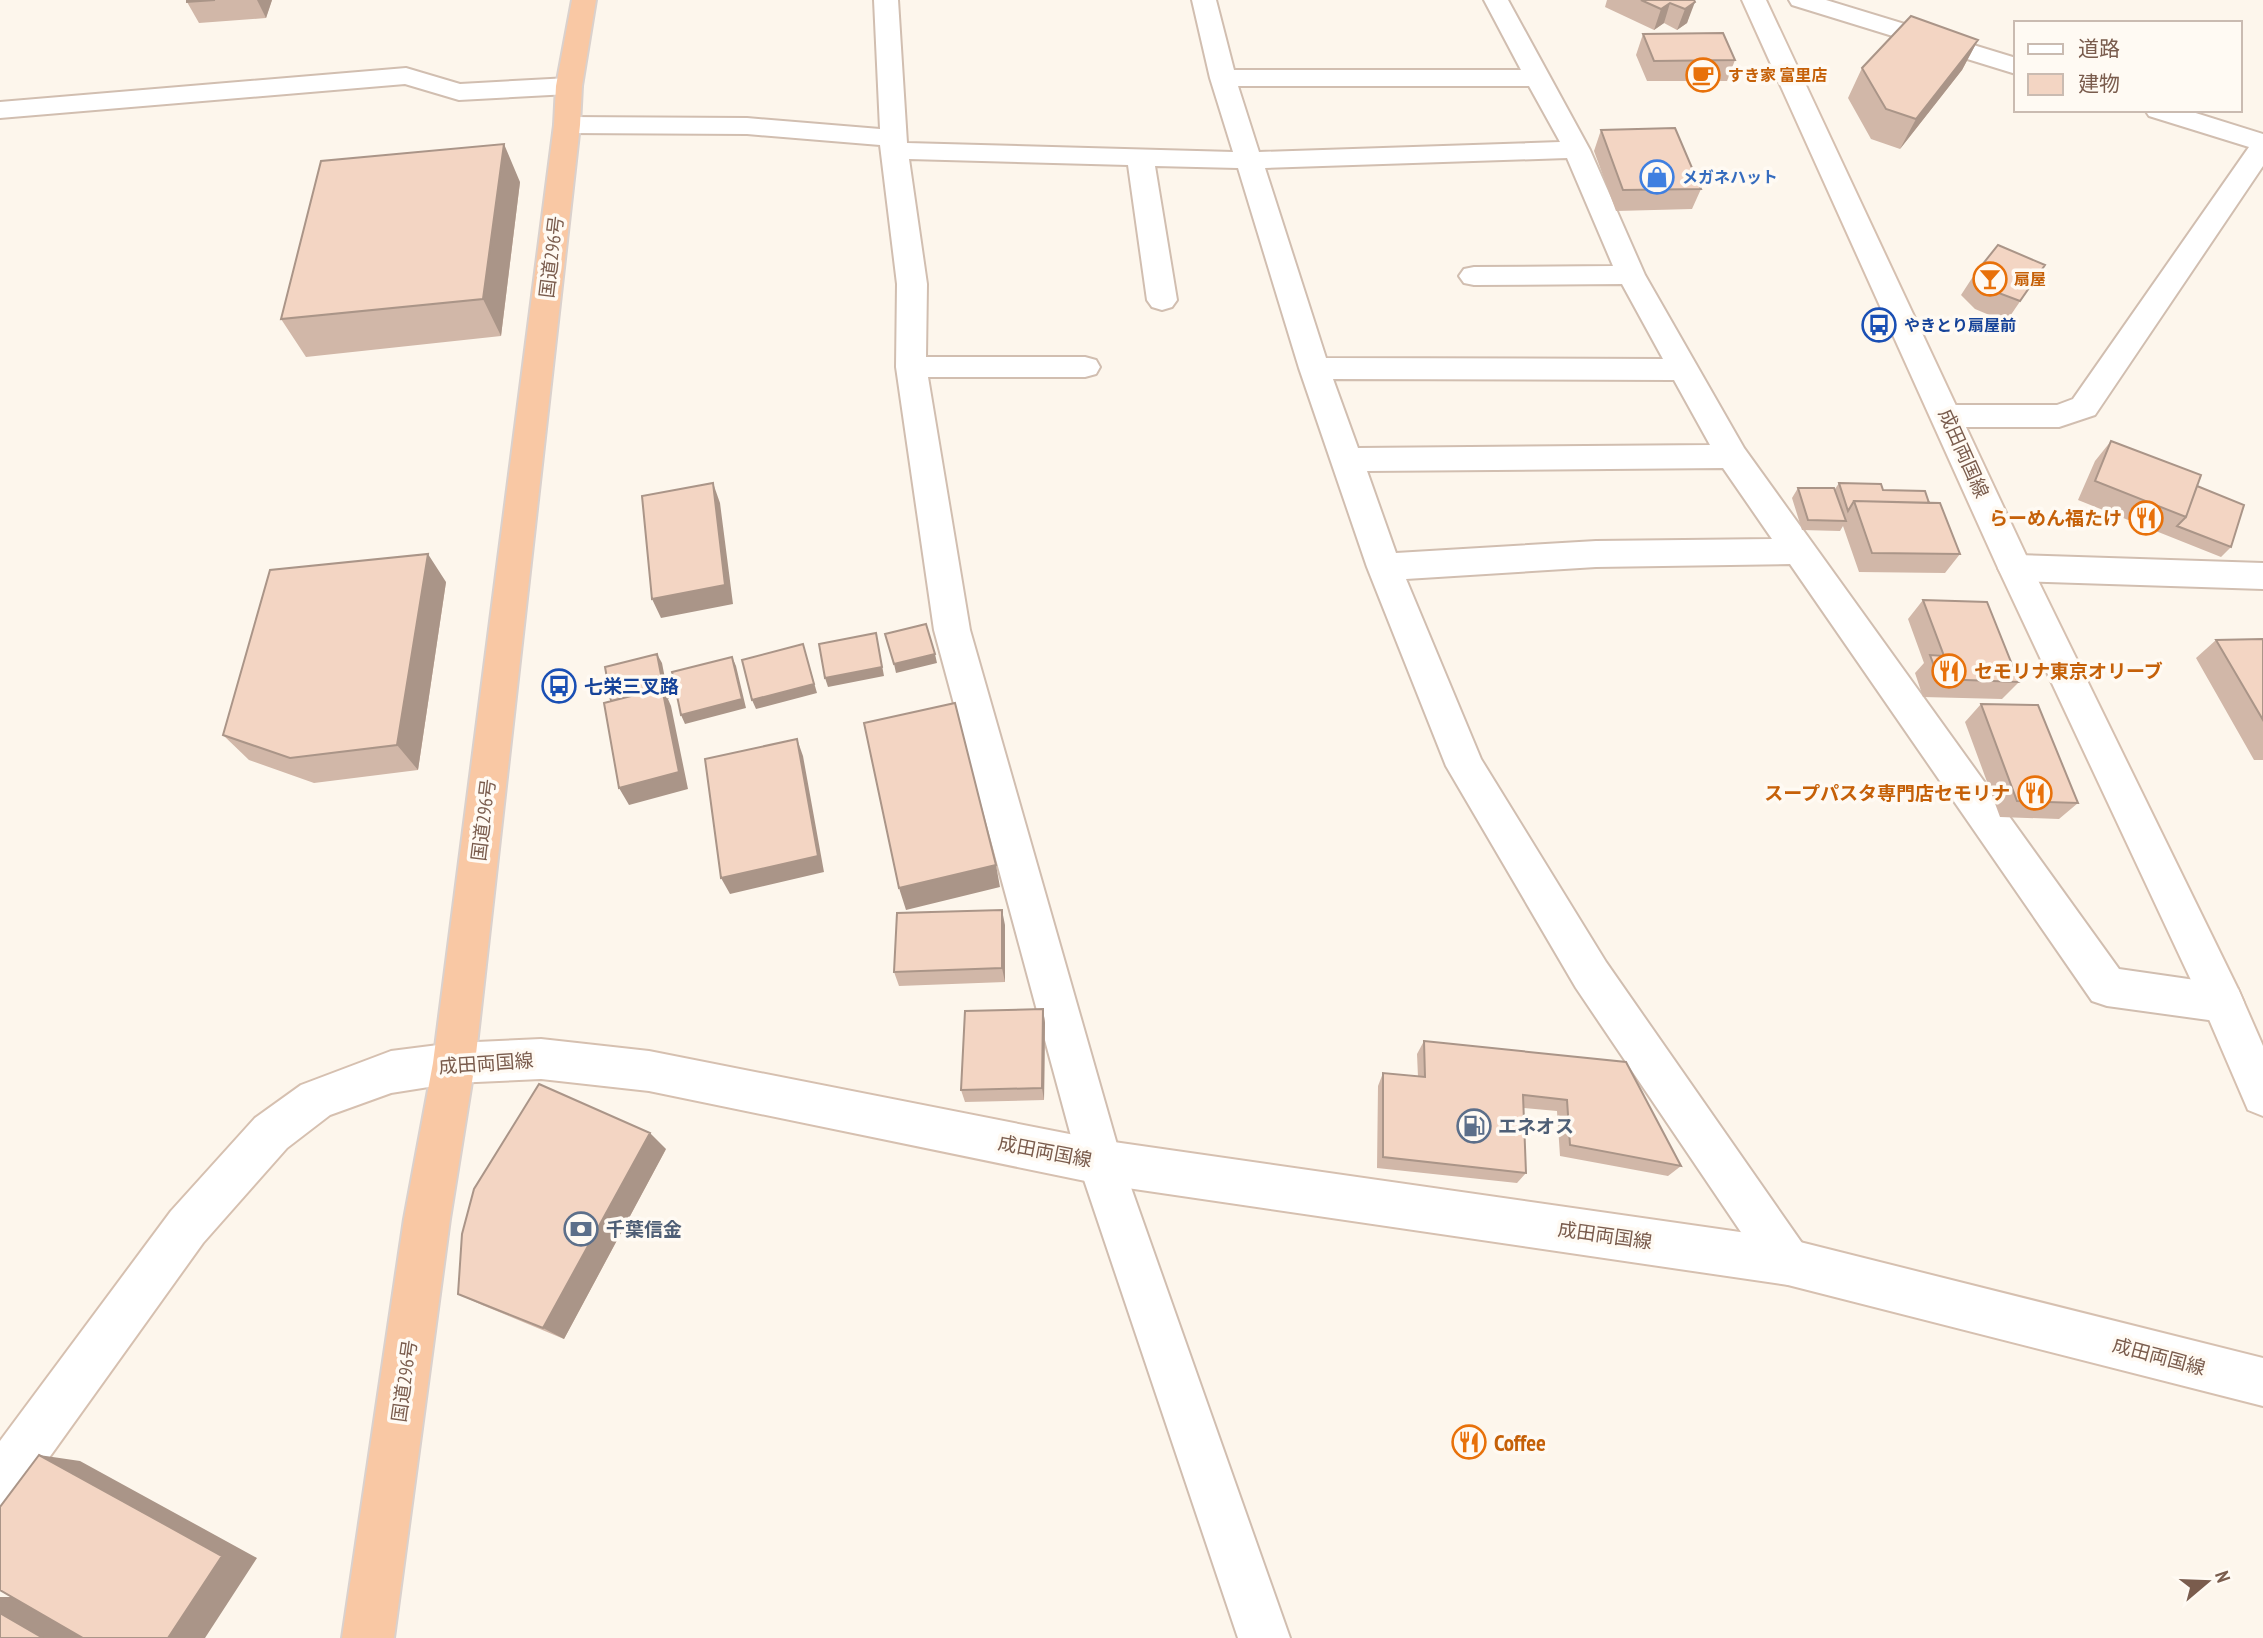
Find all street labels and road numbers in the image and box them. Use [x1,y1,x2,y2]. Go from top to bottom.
street label: 国道296号 [534,215,568,299]
street label: 成田両国線 [1934,405,1994,501]
street label: 国道296号 [466,778,500,862]
street label: 成田両国線 [438,1048,534,1078]
street label: 成田両国線 [996,1130,1094,1172]
street label: 成田両国線 [1556,1217,1654,1253]
street label: 成田両国線 [2110,1332,2208,1380]
street label: 国道296号 [386,1338,422,1424]

